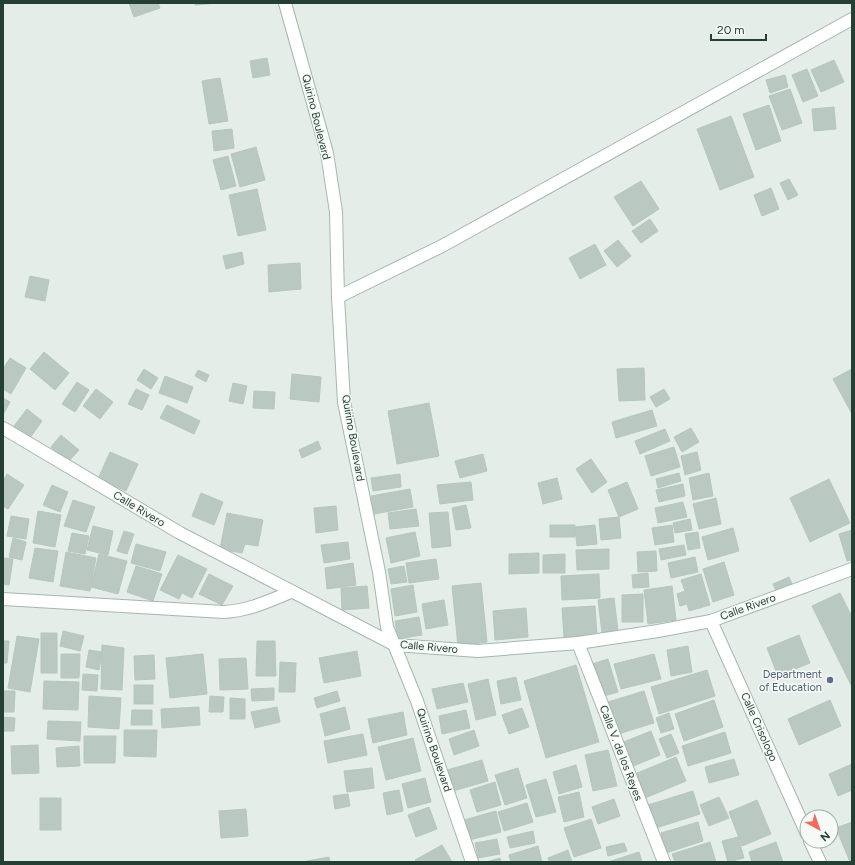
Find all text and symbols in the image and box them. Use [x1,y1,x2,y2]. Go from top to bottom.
scale bar [711,16,766,42]
text: 20 m [717,23,745,37]
street label: Quirino Boulevard [299,73,333,161]
street label: Quirino Boulevard [339,394,367,482]
street label: Calle Rivero [111,488,167,530]
street label: Calle Rivero [718,591,778,623]
street label: Calle Rivero [399,638,459,656]
place label: Department of Education [759,668,822,694]
marker: Department of Education [825,675,835,685]
street label: Calle Crisologo [738,690,780,764]
street label: Calle V. de los Reyes [597,703,645,803]
street label: Quirino Boulevard [414,706,454,794]
north arrow [799,809,839,849]
text: N [818,829,833,844]

